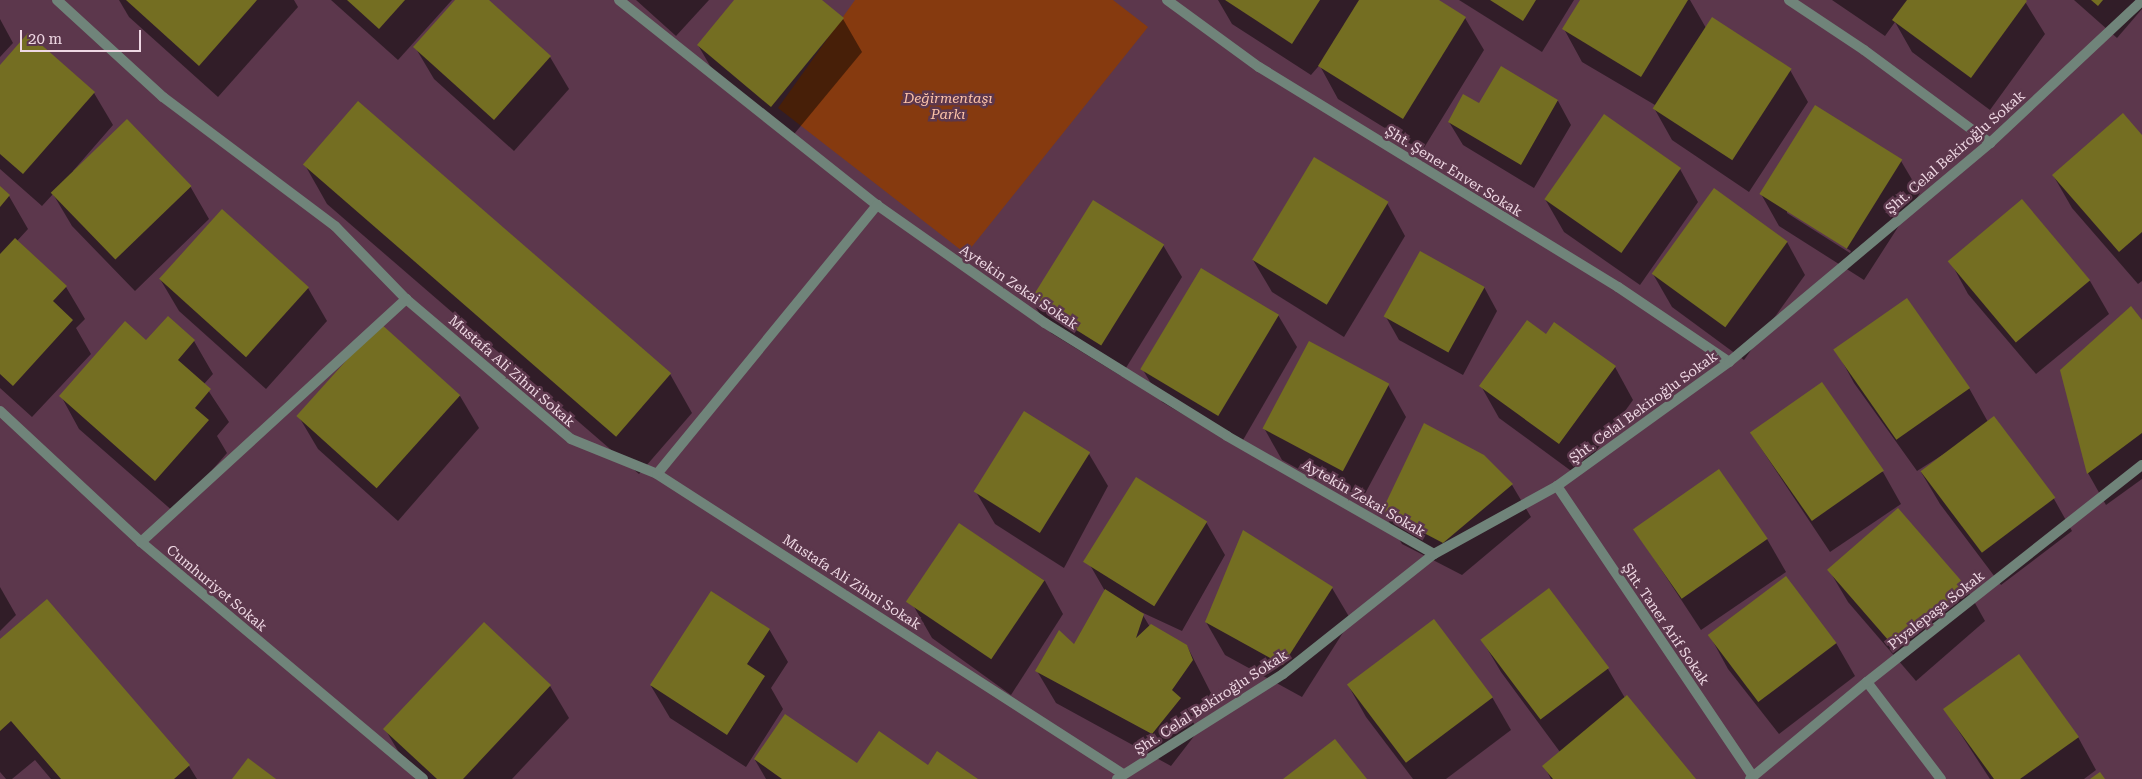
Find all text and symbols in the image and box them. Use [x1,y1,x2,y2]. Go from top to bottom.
scale bar [22,20,144,52]
text: 20 m [28,30,62,48]
street label: Şht. Celal Bekiroğlu Sokak [1882,87,2028,217]
park label: Değirmentaşı Parkı [903,90,993,122]
street label: Şht. Şener Enver Sokak [1383,122,1525,220]
street label: Aytekin Zekai Sokak [957,241,1081,333]
street label: Mustafa Ali Zihni Sokak [445,312,579,430]
street label: Şht. Celal Bekiroğlu Sokak [1566,348,1720,466]
street label: Aytekin Zekai Sokak [1299,456,1429,540]
street label: Mustafa Ali Zihni Sokak [780,531,924,633]
street label: Cumhuriyet Sokak [163,541,271,635]
street label: Şht. Taner Arif Sokak [1619,560,1713,688]
street label: Piyalepaşa Sokak [1884,567,1988,653]
street label: Şht. Celal Bekiroğlu Sokak [1131,646,1291,758]

